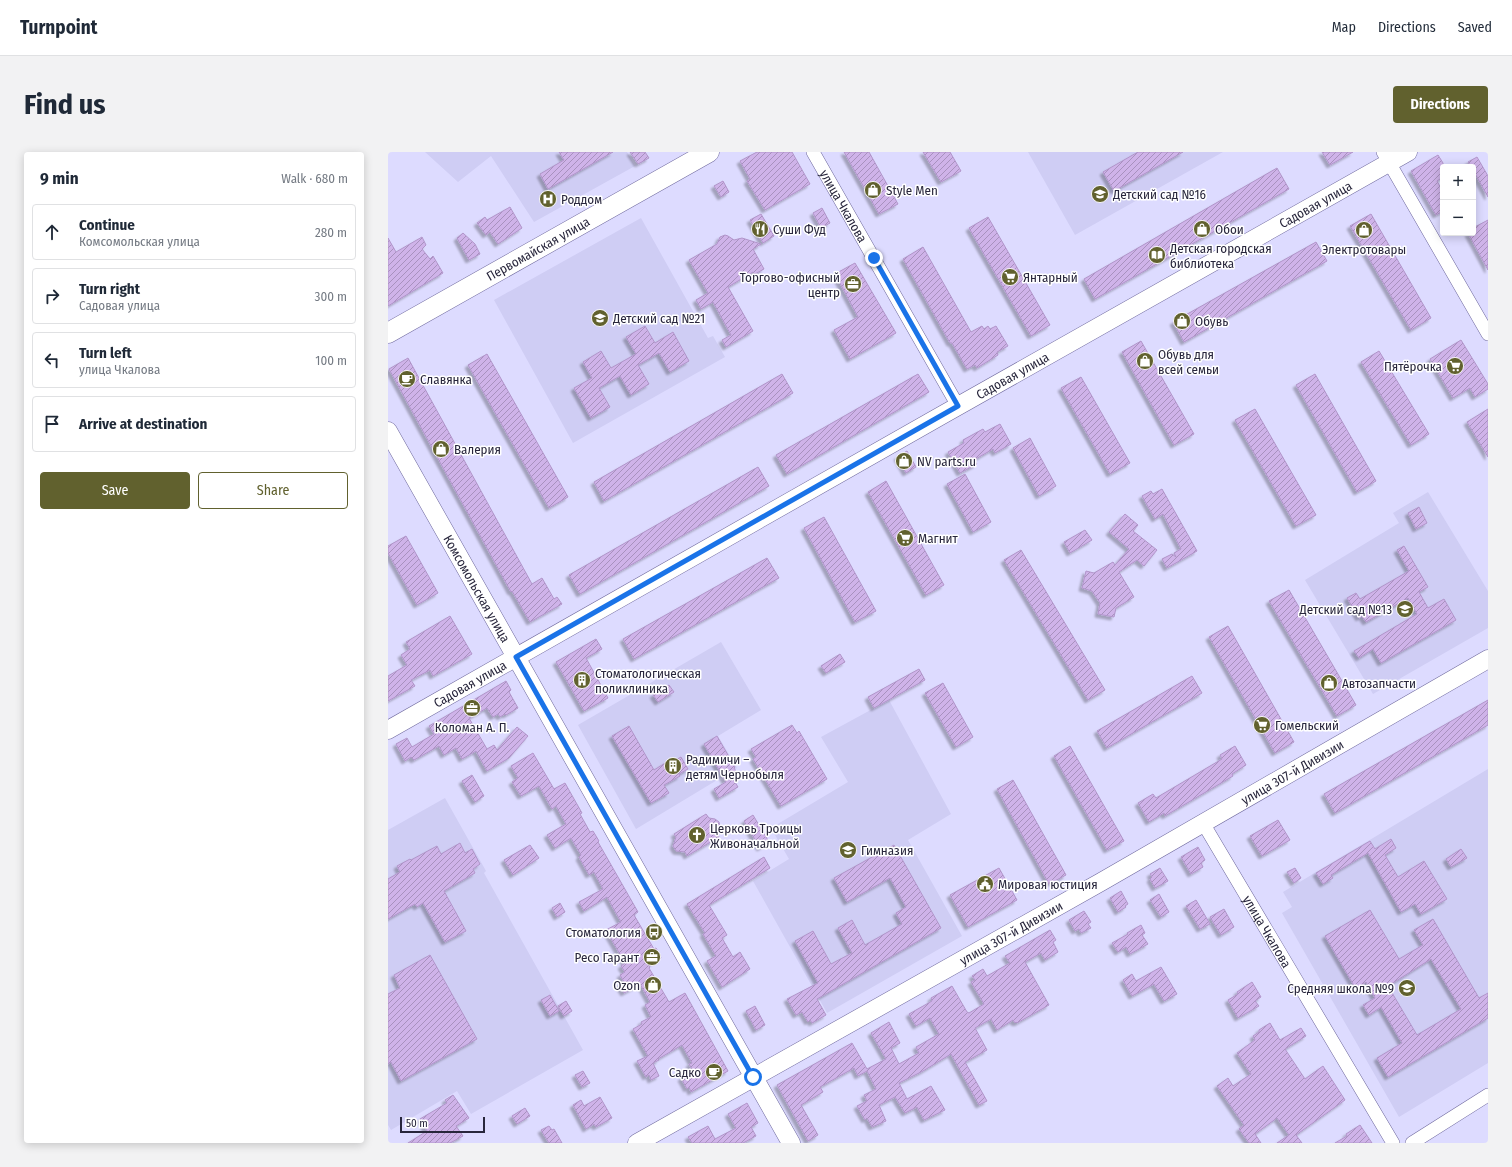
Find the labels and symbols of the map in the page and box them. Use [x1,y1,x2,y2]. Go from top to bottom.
street label: улица Чкалова [817,167,870,245]
street label: Садовая улица [1276,178,1354,231]
shop icon: Style Men [863,180,883,200]
place label: Style Men [886,183,938,198]
school or university icon: Детский сад №16 [1090,184,1110,204]
place label: Детский сад №16 [1112,187,1206,202]
hospital icon: Роддом [538,189,558,209]
place label: Роддом [561,192,602,207]
street label: Первомайская улица [484,214,592,283]
restaurant icon: Суши Фуд [750,219,770,239]
shop icon: Обои [1192,219,1212,239]
shop icon: Электротовары [1354,220,1374,240]
place label: Суши Фуд [773,222,826,237]
place label: Обои [1215,222,1244,237]
place label: Детская городская библиотека [1169,241,1272,271]
place label: Электротовары [1322,242,1406,257]
library icon: Детская городская библиотека [1147,245,1167,265]
route end [865,249,883,267]
supermarket icon: Янтарный [1000,267,1020,287]
place label: Торгово-офисный центр [740,270,840,300]
place label: Янтарный [1023,270,1078,285]
office icon: Торгово-офисный центр [843,274,863,294]
school or university icon: Детский сад №21 [590,308,610,328]
place label: Детский сад №21 [612,311,705,326]
shop icon: Обувь [1172,311,1192,331]
place label: Обувь [1195,314,1228,329]
place label: Обувь для всей семьи [1158,347,1219,377]
street label: Садовая улица [973,349,1051,402]
shop icon: Обувь для всей семьи [1135,351,1155,371]
supermarket icon: Пятёрочка [1445,356,1465,376]
place label: Пятёрочка [1384,359,1442,374]
cafe icon: Славянка [397,369,417,389]
place label: Славянка [420,372,472,387]
shop icon: Валерия [431,439,451,459]
place label: Валерия [454,442,501,457]
shop icon: NV parts.ru [894,451,914,471]
place label: NV parts.ru [917,454,976,469]
supermarket icon: Магнит [895,528,915,548]
place label: Магнит [918,531,959,546]
street label: Комсомольская улица [441,532,513,645]
school or university icon: Детский сад №13 [1395,599,1415,619]
place label: Детский сад №13 [1299,602,1392,617]
street label: Садовая улица [431,657,509,710]
place label: Стоматологическая поликлиника [595,666,701,696]
building icon: Стоматологическая поликлиника [572,670,592,690]
shop icon: Автозапчасти [1319,673,1339,693]
place label: Автозапчасти [1342,676,1416,691]
office icon: Коломан А. П. [462,698,482,718]
supermarket icon: Гомельский [1252,715,1272,735]
place label: Гомельский [1275,718,1339,733]
place label: Коломан А. П. [435,720,510,735]
street label: улица 307-й Дивизии [1238,736,1346,807]
place label: Радимичи – детям Чернобыля [686,752,784,782]
building icon: Радимичи – детям Чернобыля [663,756,683,776]
place label: Церковь Троицы Живоначальной [710,821,802,851]
church icon: Церковь Троицы Живоначальной [687,825,707,845]
school or university icon: Гимназия [838,840,858,860]
place label: Гимназия [861,843,913,858]
public building icon: Мировая юстиция [975,874,995,894]
place label: Мировая юстиция [998,877,1098,892]
street label: улица Чкалова [1240,893,1295,970]
street label: улица 307-й Дивизии [957,898,1065,968]
bus stop icon: Стоматология [644,922,664,942]
place label: Стоматология [566,925,641,940]
office icon: Ресо Гарант [642,947,662,967]
place label: Ресо Гарант [575,950,640,965]
shop icon: Ozon [643,975,663,995]
place label: Ozon [613,978,640,993]
school or university icon: Средняя школа №9 [1397,978,1417,998]
place label: Средняя школа №9 [1287,981,1394,996]
cafe icon: Садко [704,1062,724,1082]
place label: Садко [669,1065,701,1080]
route start [744,1068,762,1086]
scale bar [400,1115,485,1134]

